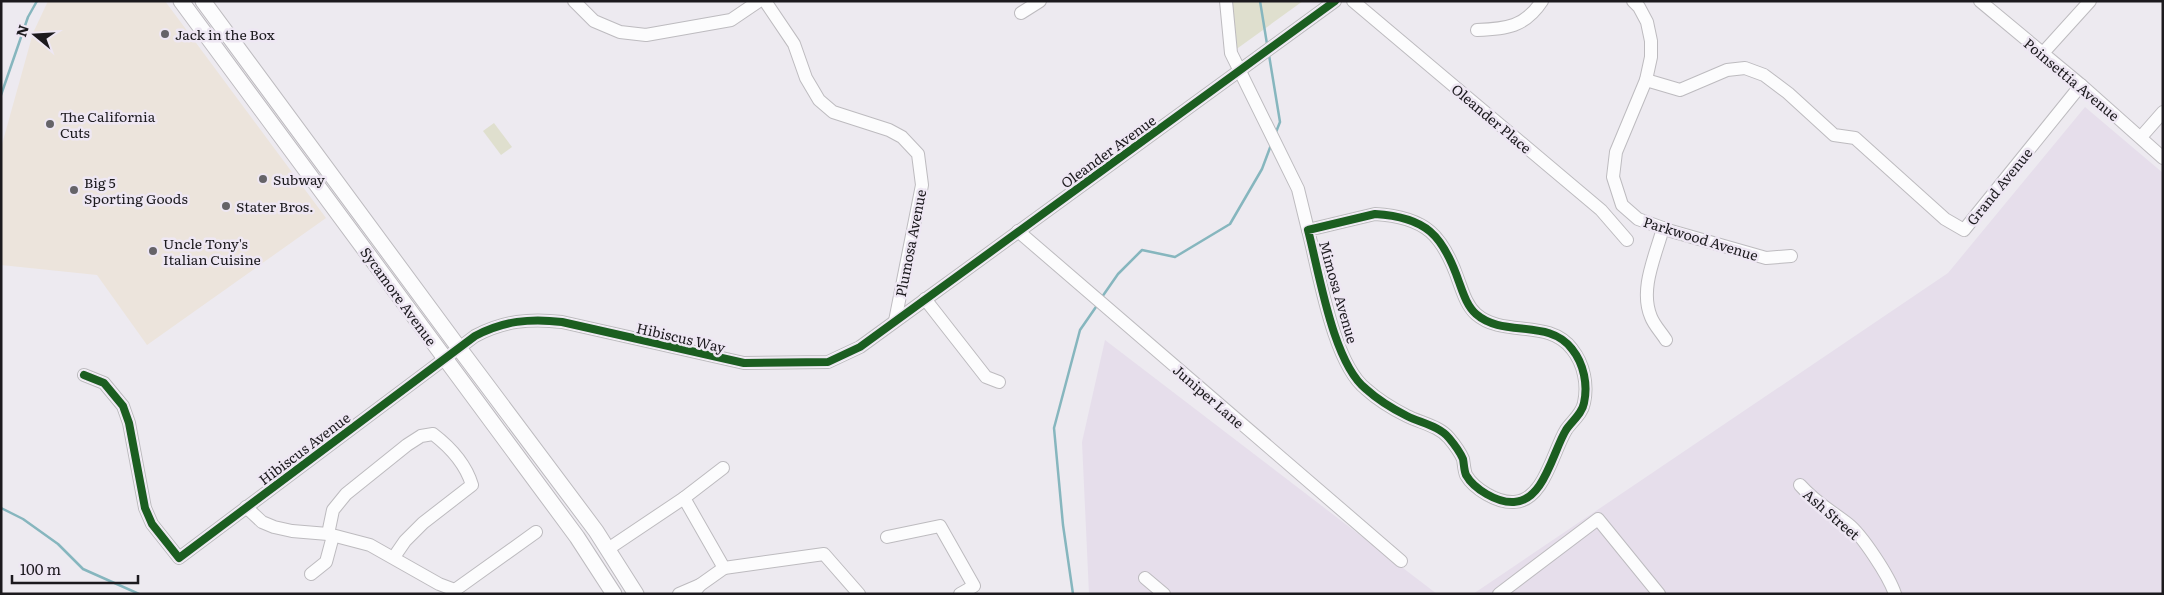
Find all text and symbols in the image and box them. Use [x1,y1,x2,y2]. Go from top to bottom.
north arrow [10,10,60,60]
text: N [10,22,33,39]
place label: Jack in the Box [175,24,275,44]
marker: Jack in the Box [159,28,171,40]
street label: Poinsettia Avenue [2020,33,2124,125]
street label: Oleander Place [1448,79,1536,157]
place label: The California Cuts [60,106,156,142]
street label: Oleander Avenue [1056,110,1160,192]
marker: The California Cuts [44,118,56,130]
street label: Grand Avenue [1962,143,2036,229]
place label: Subway [273,169,326,189]
place label: Big 5 Sporting Goods [84,172,188,208]
marker: Subway [257,173,269,185]
marker: Big 5 Sporting Goods [68,184,80,196]
street label: Plumosa Avenue [890,188,930,298]
place label: Stater Bros. [236,196,314,216]
marker: Stater Bros. [220,200,232,212]
street label: Parkwood Avenue [1641,211,1761,265]
place label: Uncle Tony's Italian Cuisine [163,233,261,269]
street label: Mimosa Avenue [1315,238,1363,346]
street label: Sycamore Avenue [356,243,442,349]
marker: Uncle Tony's Italian Cuisine [147,245,159,257]
street label: Hibiscus Way [635,317,728,357]
street label: Juniper Lane [1169,360,1249,432]
street label: Hibiscus Avenue [254,407,354,489]
street label: Ash Street [1799,484,1865,544]
scale bar [12,552,139,584]
text: 100 m [20,557,61,580]

